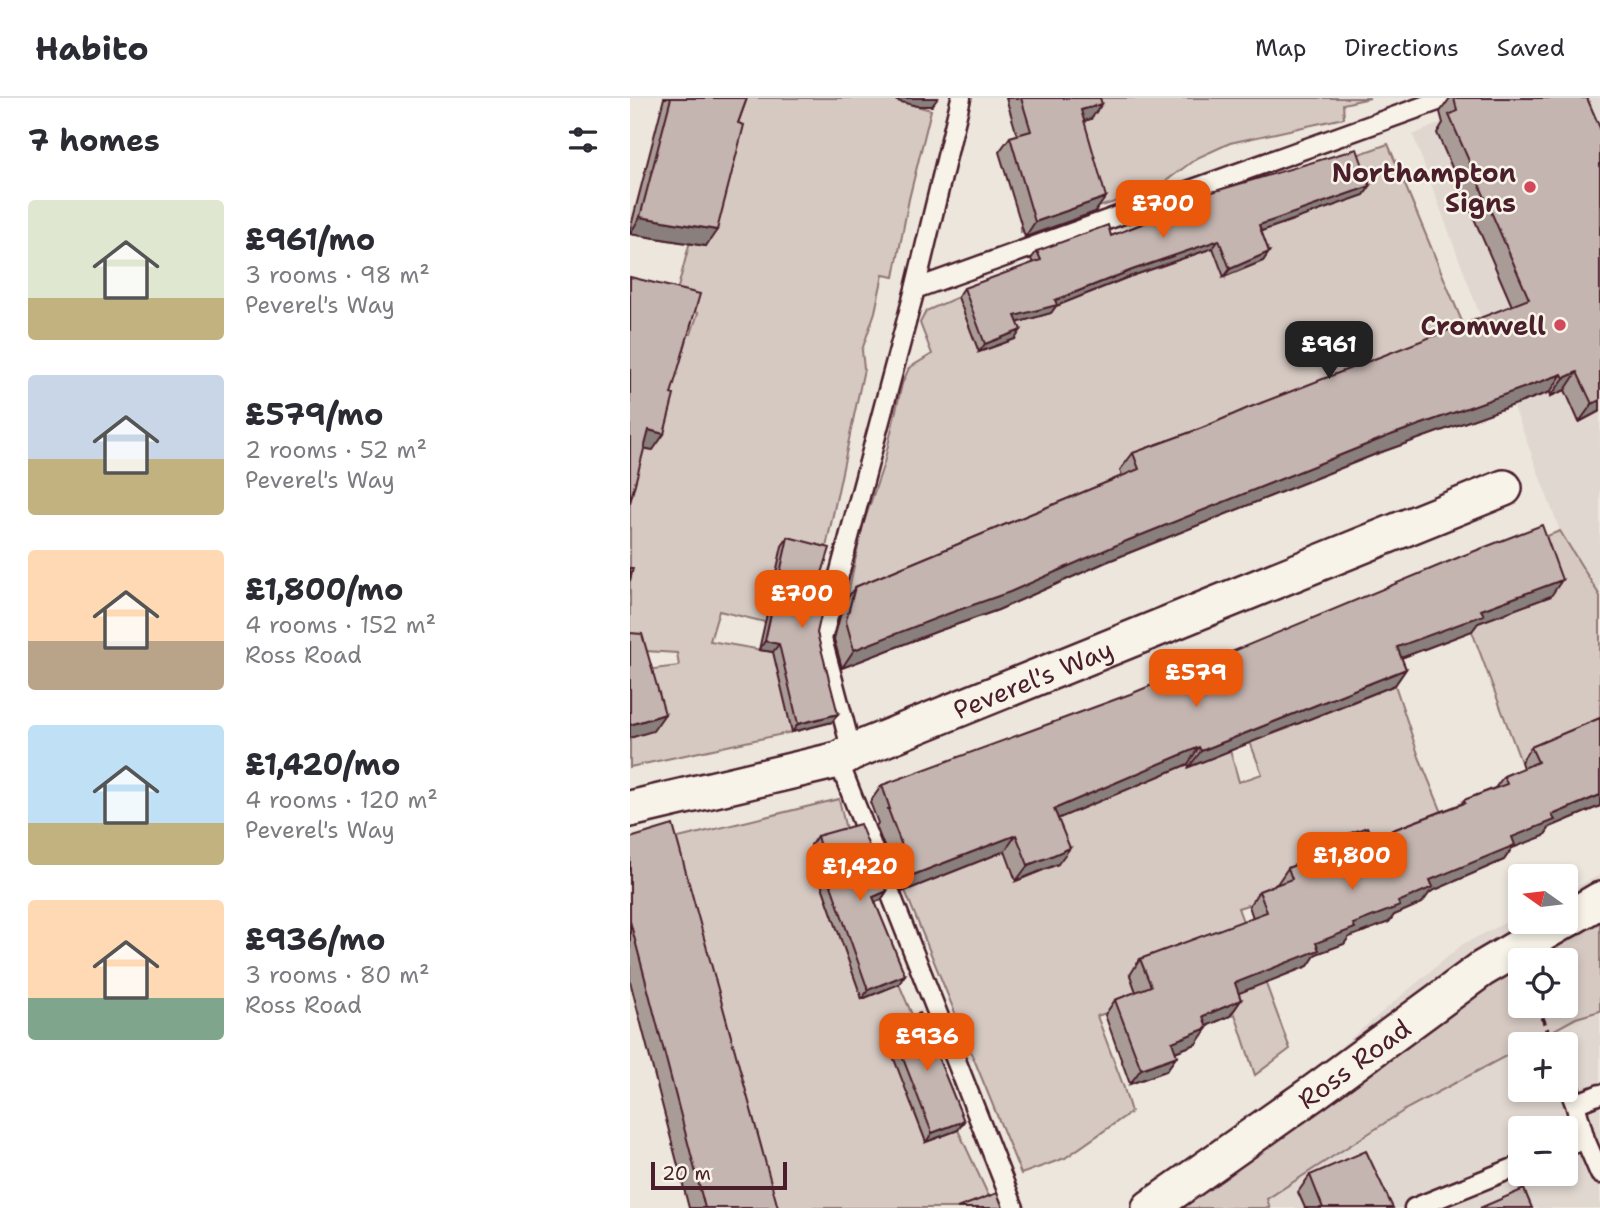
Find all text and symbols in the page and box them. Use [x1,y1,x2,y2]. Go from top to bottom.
text: Habito [35,26,149,71]
text: Map [1255,32,1306,64]
text: Directions [1344,32,1459,64]
text: Saved [1497,32,1565,64]
text: 7 homes [28,120,160,161]
icon: filters [564,121,602,159]
place label: Northampton Signs [1332,155,1516,220]
marker: Northampton Signs [1522,179,1538,195]
pin: £700 [1122,180,1204,240]
text: £700 [1132,188,1194,218]
text: £961/mo [245,219,375,260]
icon: home [84,228,168,312]
text: 3 rooms · 98 m² [245,260,430,290]
text: Peverel's Way [245,290,395,320]
place label: Cromwell [1421,308,1546,343]
marker: Cromwell [1552,317,1568,333]
pin: £961 [1288,322,1370,381]
text: £961 [1301,329,1357,359]
text: £579/mo [245,394,384,435]
icon: home [84,403,168,487]
text: 2 rooms · 52 m² [245,435,427,465]
text: Peverel's Way [245,465,395,495]
text: £1,800/mo [245,569,404,610]
pin: £700 [761,570,843,630]
icon: home [84,578,168,662]
text: £700 [771,578,833,608]
text: 4 rooms · 152 m² [245,610,436,640]
street label: Peverel's Way [948,631,1118,727]
text: Ross Road [245,640,362,670]
pin: £579 [1155,650,1237,709]
text: £579 [1165,657,1227,687]
text: £1,420/mo [245,744,401,785]
icon: home [84,753,168,837]
text: 4 rooms · 120 m² [245,785,438,815]
text: Peverel's Way [245,815,395,845]
pin: £1,800 [1295,832,1409,892]
text: £1,800 [1313,840,1391,870]
pin: £1,420 [803,844,917,903]
text: £1,420 [822,851,898,881]
north arrow [1508,864,1578,934]
map controls [1508,864,1578,1186]
text: £936/mo [245,919,386,960]
icon: home [84,928,168,1012]
button: locate [1508,948,1578,1018]
text: 3 rooms · 80 m² [245,960,430,990]
text: Ross Road [245,990,362,1020]
street label: Ross Road [1290,1010,1417,1116]
pin: £936 [886,1014,968,1073]
text: £936 [895,1021,959,1051]
button: + [1508,1032,1578,1102]
button: − [1508,1116,1578,1186]
scale bar [651,1159,788,1191]
text: 20 m [662,1161,711,1186]

